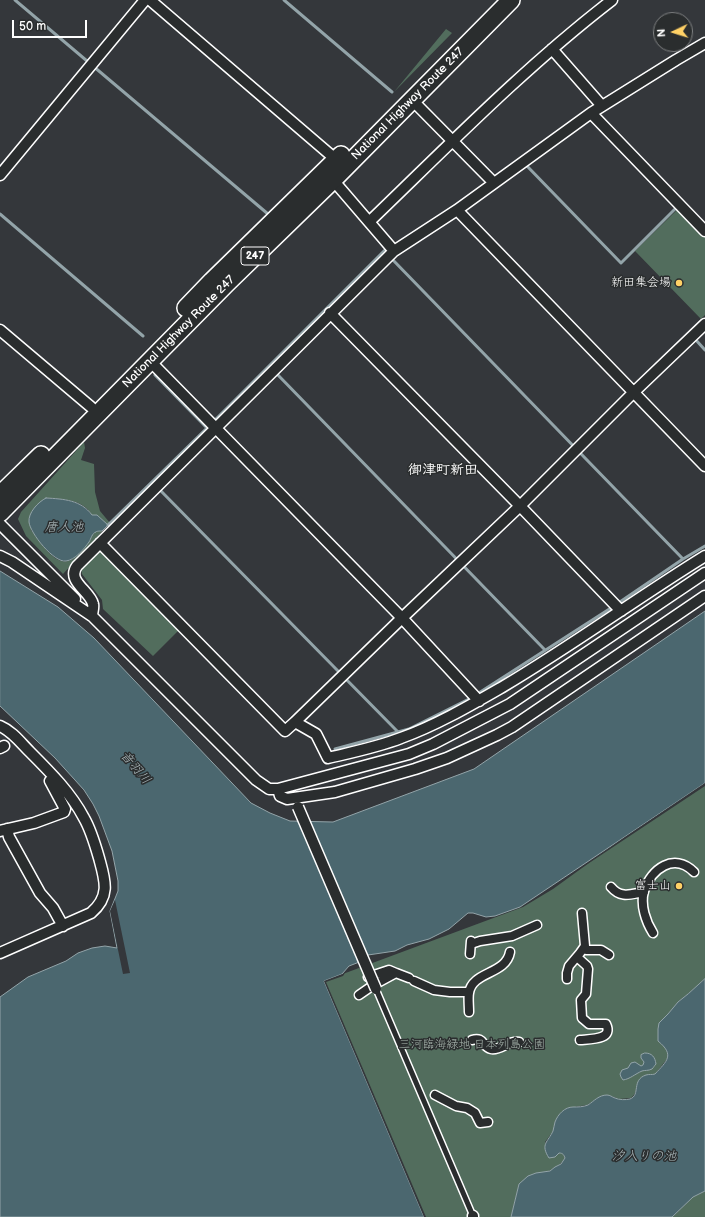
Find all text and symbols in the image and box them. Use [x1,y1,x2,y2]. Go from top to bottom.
scale bar [14,12,89,38]
north arrow [653,12,693,52]
text: 50 m [19,19,46,34]
text: N [655,28,668,37]
street label: National Highway Route 247 [349,45,467,163]
road number: 247 [241,247,269,265]
street label: National Highway Route 247 [120,273,238,391]
place label: 新田集会場 [611,276,671,290]
marker: 新田集会場 [674,278,684,288]
district label: 御津町新田 [408,462,478,478]
water label: 唐人池 [45,520,83,536]
water label: 音羽川 [116,748,154,788]
place label: 富士山 [635,879,671,893]
marker: 富士山 [674,881,684,891]
park label: 三河臨海緑地 日本列島公園 [398,1038,546,1052]
water label: 汐入りの池 [612,1149,676,1165]

